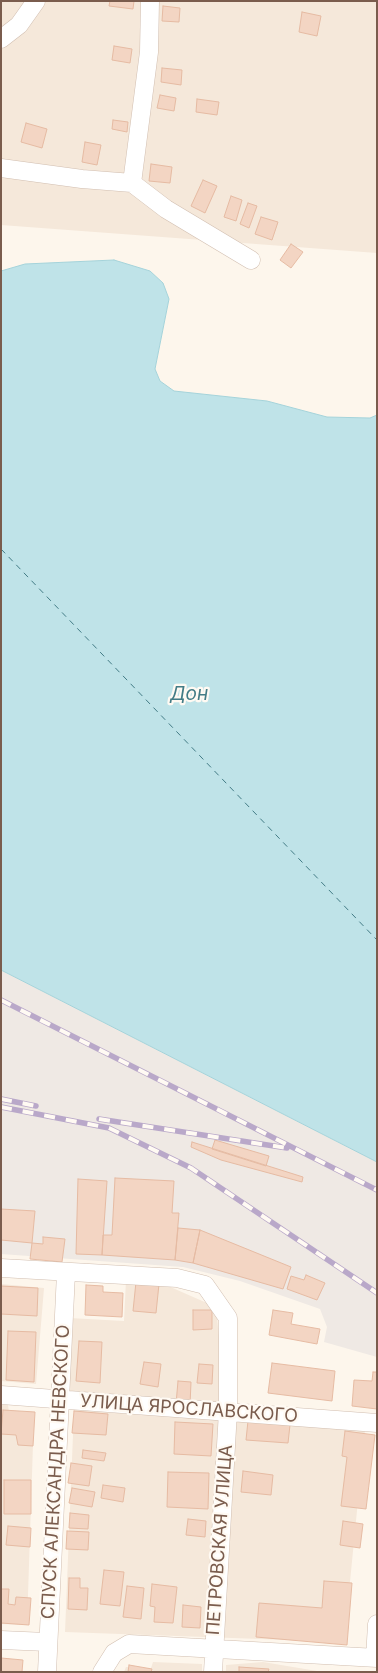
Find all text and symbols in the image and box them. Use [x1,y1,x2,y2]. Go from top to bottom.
water label: Дон [170,683,208,705]
street label: СПУСК АЛЕКСАНДРА НЕВСКОГО [38,1324,74,1620]
street label: УЛИЦА ЯРОСЛАВСКОГО [79,1391,299,1427]
street label: ПЕТРОВСКАЯ УЛИЦА [203,1444,237,1636]

